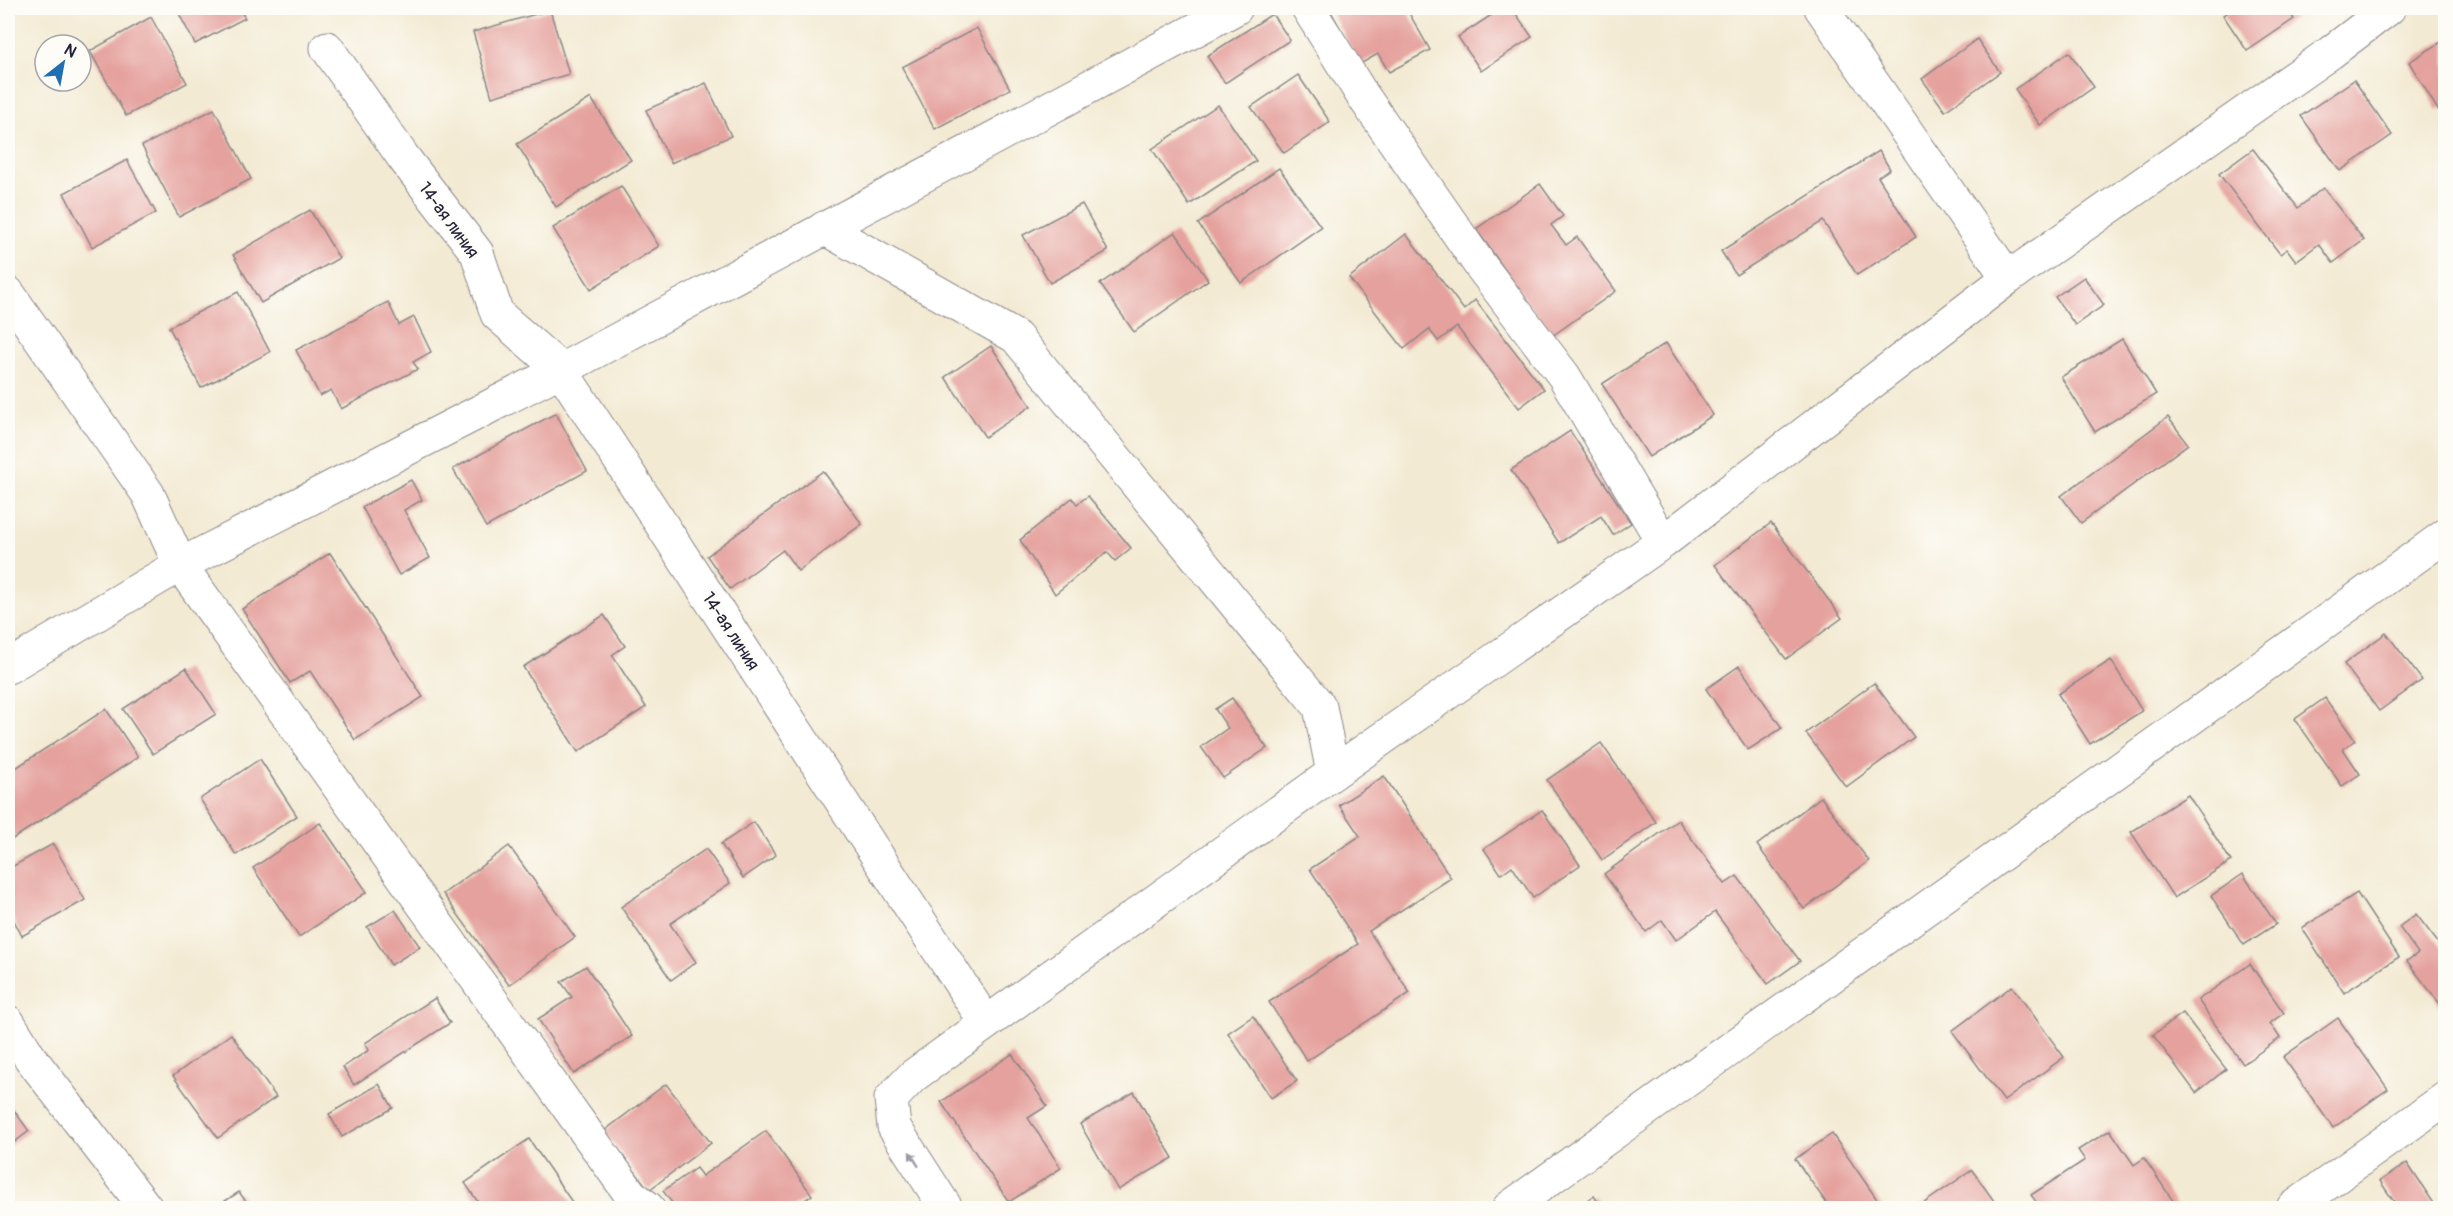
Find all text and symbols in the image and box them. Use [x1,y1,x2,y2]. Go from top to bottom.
north arrow [33,33,93,93]
text: N [60,40,80,62]
street label: 14-ая линия [413,178,484,263]
street label: 14-ая линия [697,588,764,675]
one-way arrow [909,1151,920,1167]

